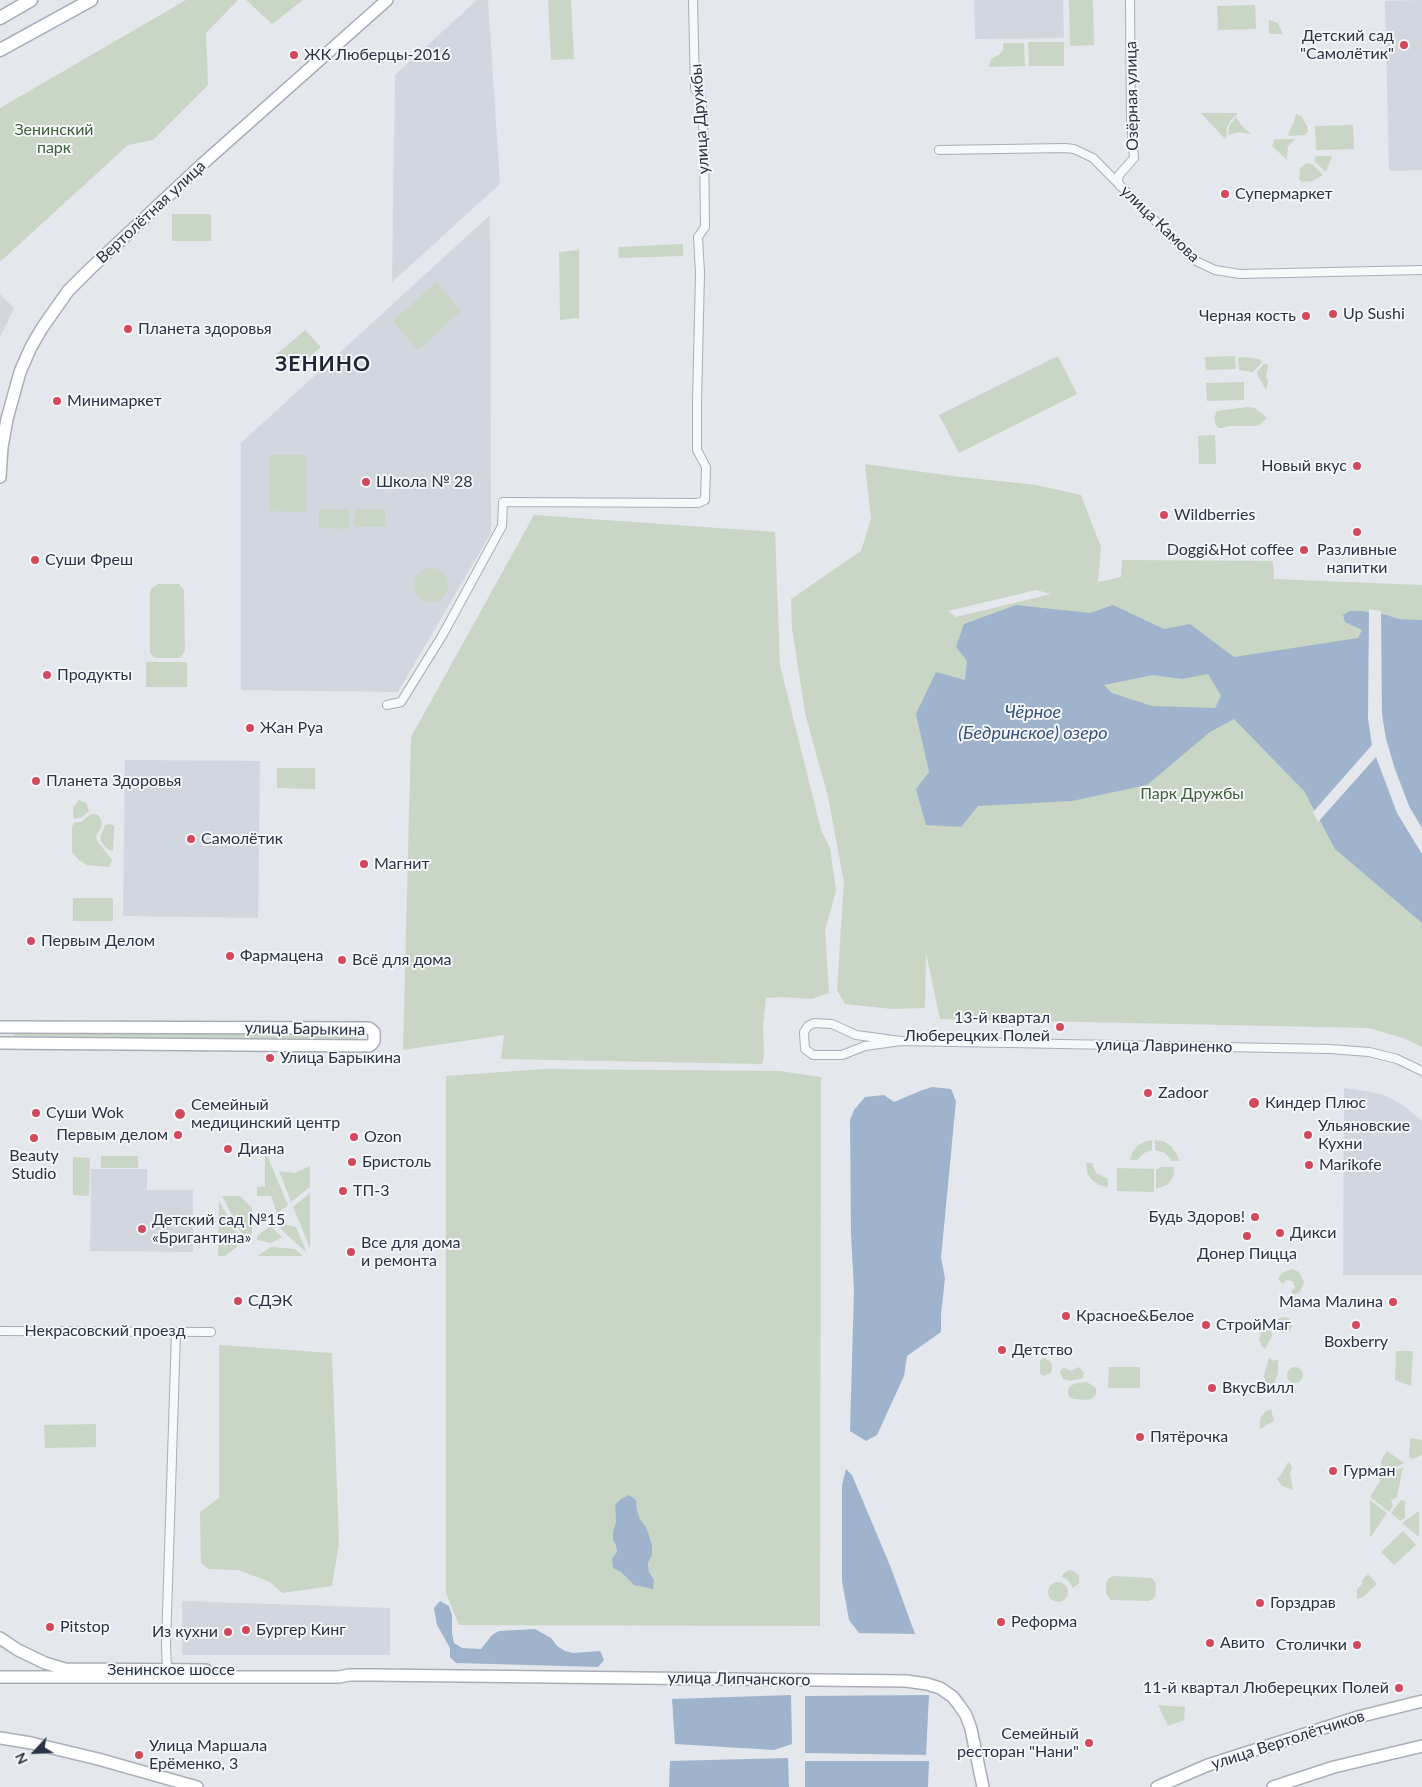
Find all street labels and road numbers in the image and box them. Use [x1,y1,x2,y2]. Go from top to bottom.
street label: Озёрная улица [1121,41,1143,151]
street label: улица Дружбы [687,63,713,175]
street label: Вертолётная улица [92,156,210,268]
street label: улица Камова [1116,181,1204,267]
street label: улица Барыкина [245,1018,365,1040]
street label: улица Лавриненко [1095,1035,1233,1057]
street label: Некрасовский проезд [24,1321,186,1341]
street label: Зенинское шоссе [107,1660,235,1680]
street label: улица Липчанского [668,1668,810,1690]
street label: улица Вертолётчиков [1209,1706,1367,1774]

